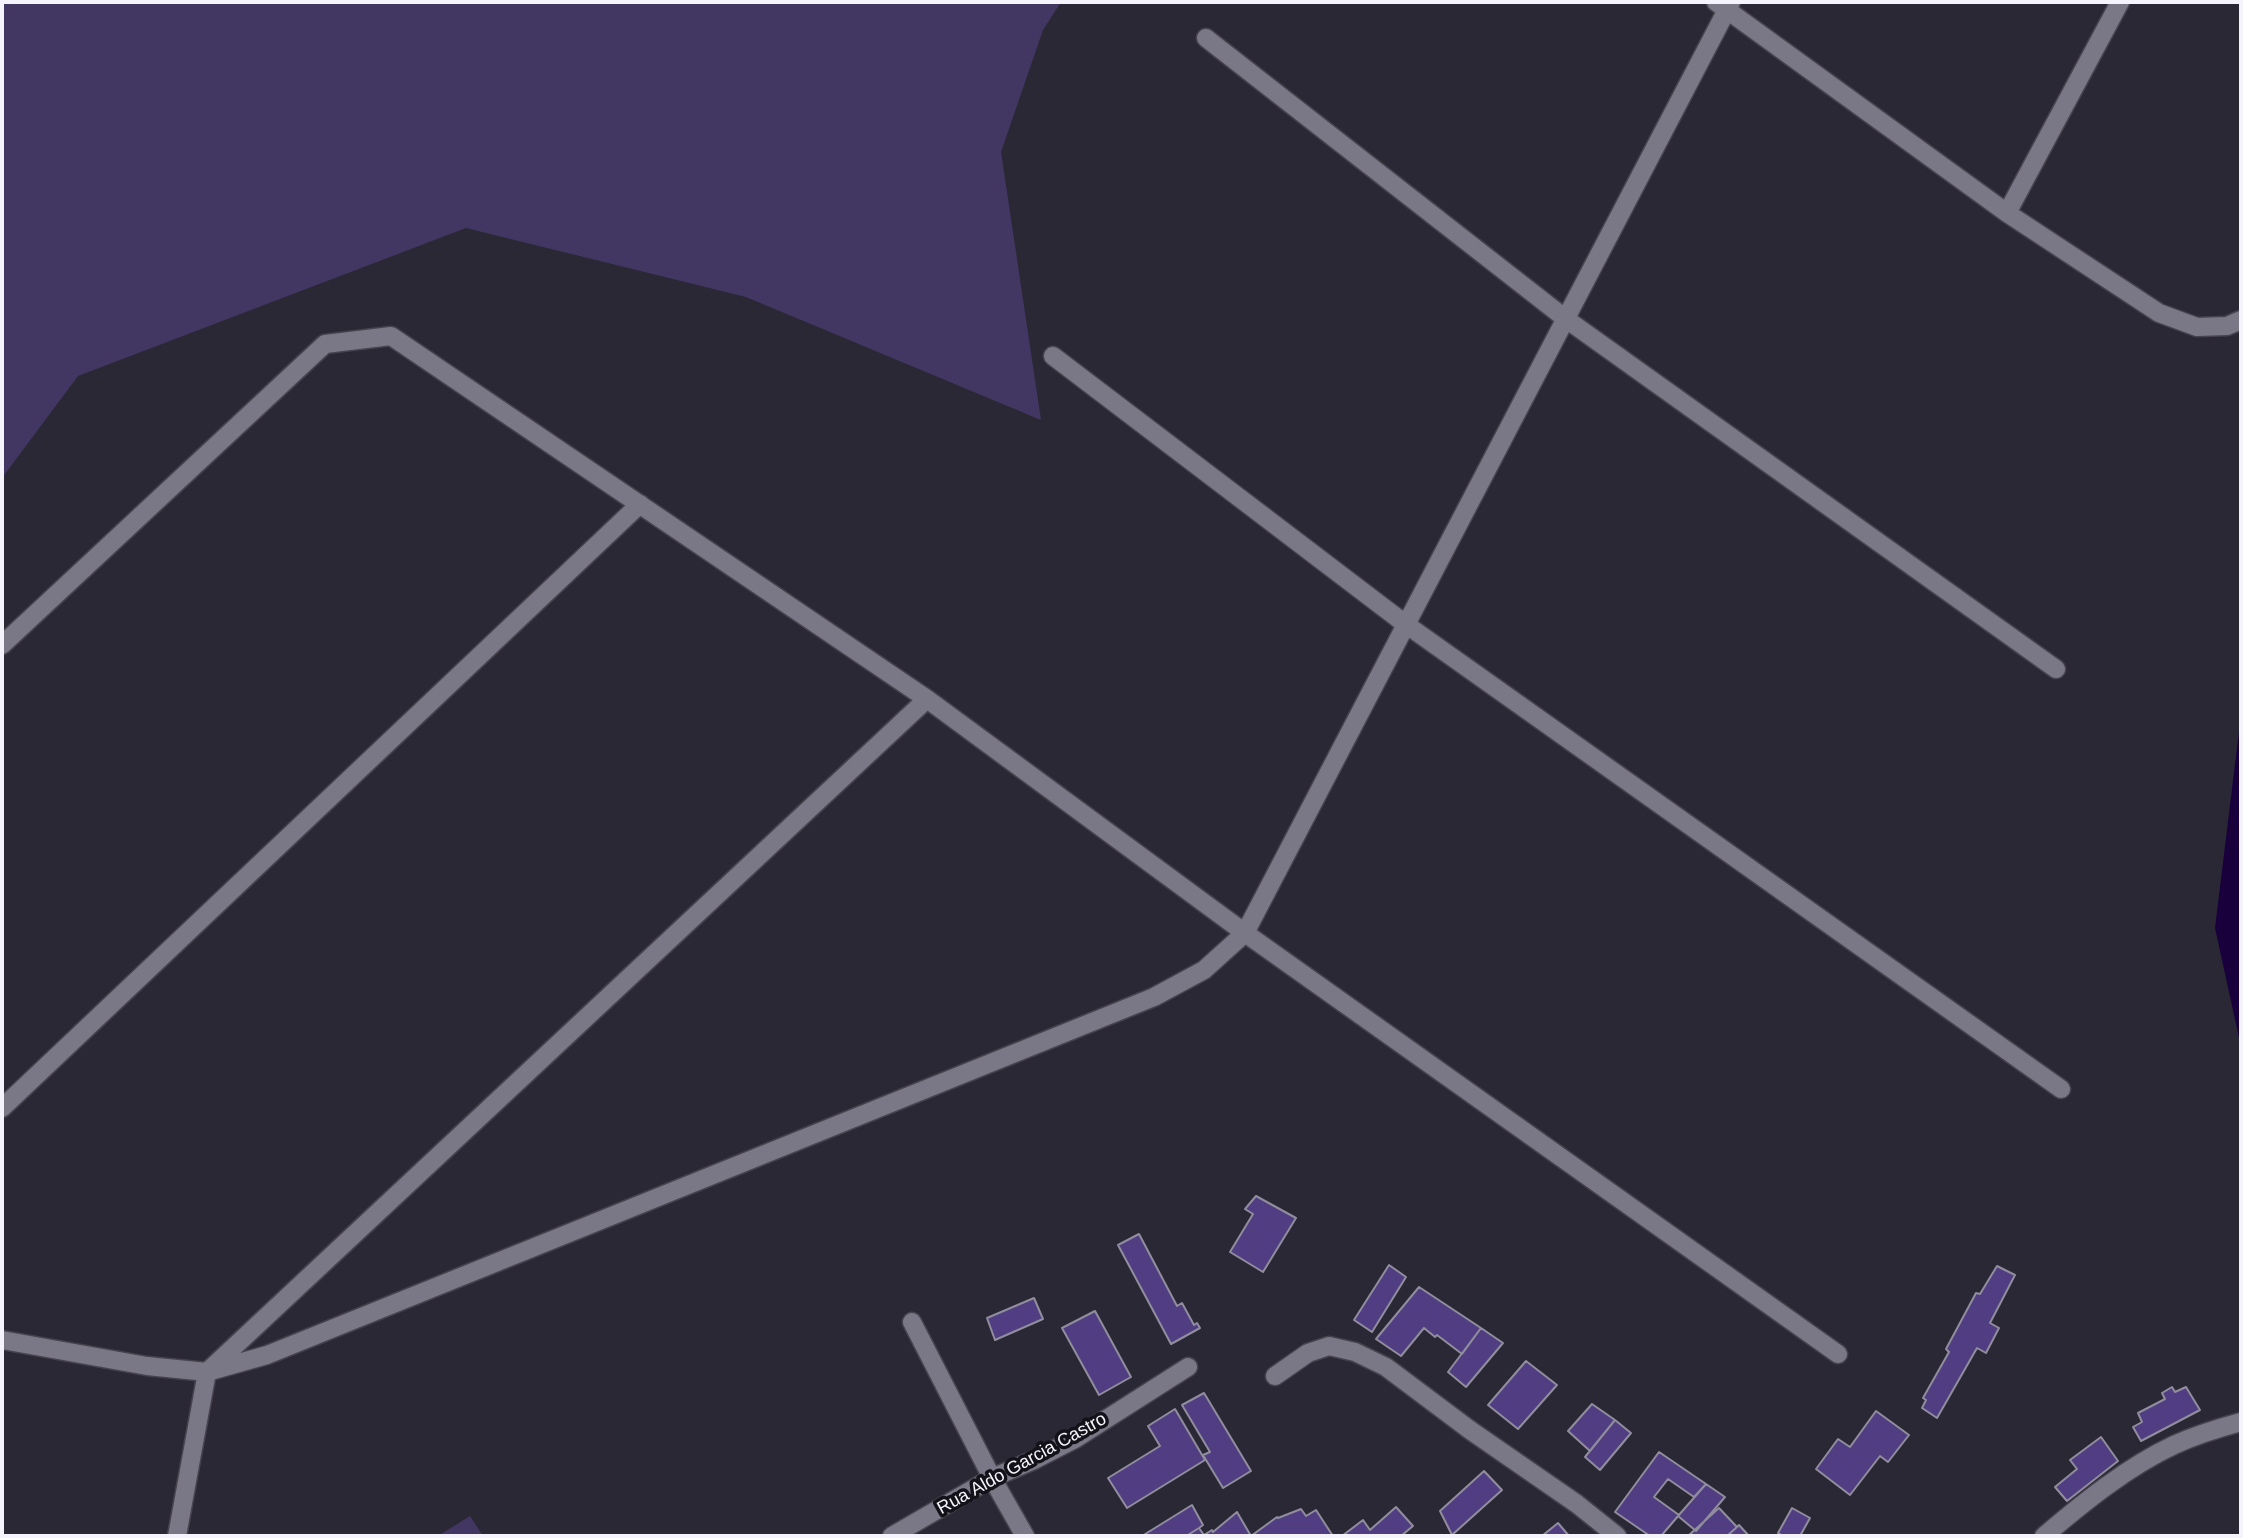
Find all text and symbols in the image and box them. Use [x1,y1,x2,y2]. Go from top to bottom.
street label: Rua Aldo Garcia Castro [934,1408,1110,1520]

